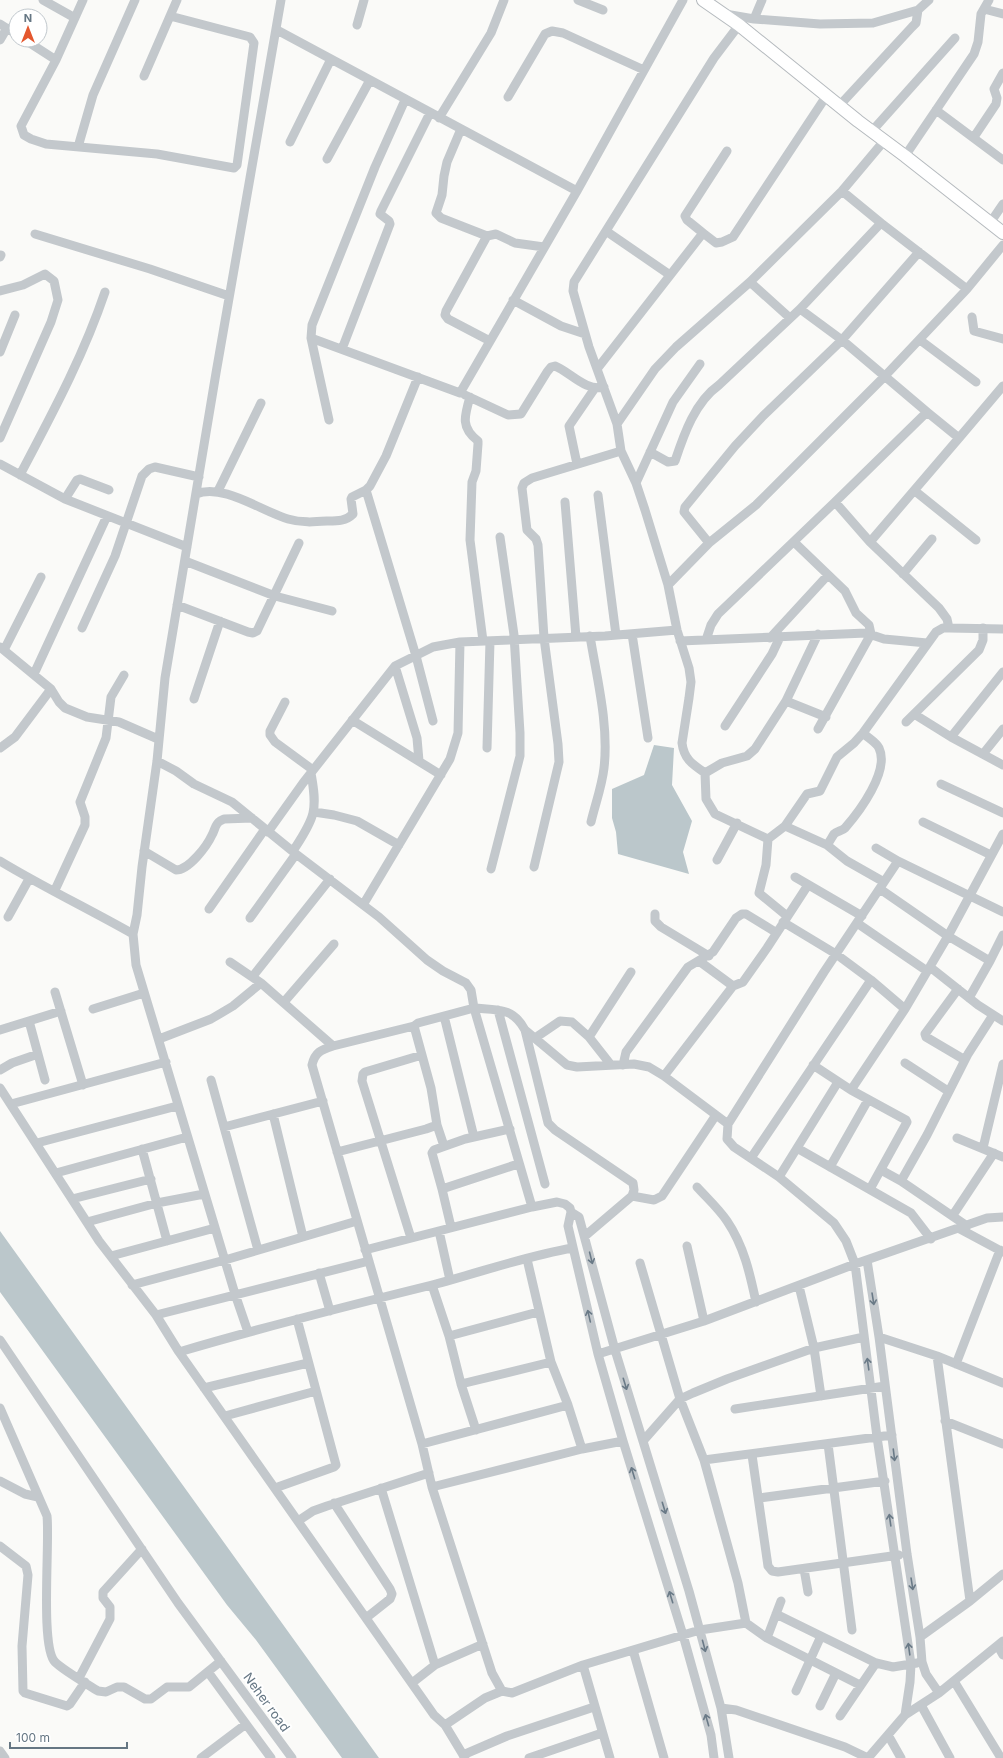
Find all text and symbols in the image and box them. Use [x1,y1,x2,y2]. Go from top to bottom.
north arrow [8,8,48,48]
text: N [24,11,32,25]
one-way arrow [588,1252,595,1265]
one-way arrow [869,1292,877,1305]
one-way arrow [585,1310,593,1323]
one-way arrow [864,1358,872,1371]
one-way arrow [622,1377,629,1390]
one-way arrow [890,1448,898,1461]
one-way arrow [628,1468,636,1480]
one-way arrow [661,1501,668,1514]
one-way arrow [886,1514,894,1527]
one-way arrow [908,1577,916,1590]
one-way arrow [667,1591,674,1604]
one-way arrow [701,1639,709,1652]
one-way arrow [905,1643,913,1656]
street label: Neher road [240,1669,294,1735]
one-way arrow [702,1714,710,1727]
scale bar [10,1724,127,1750]
text: 100 m [16,1730,50,1745]

